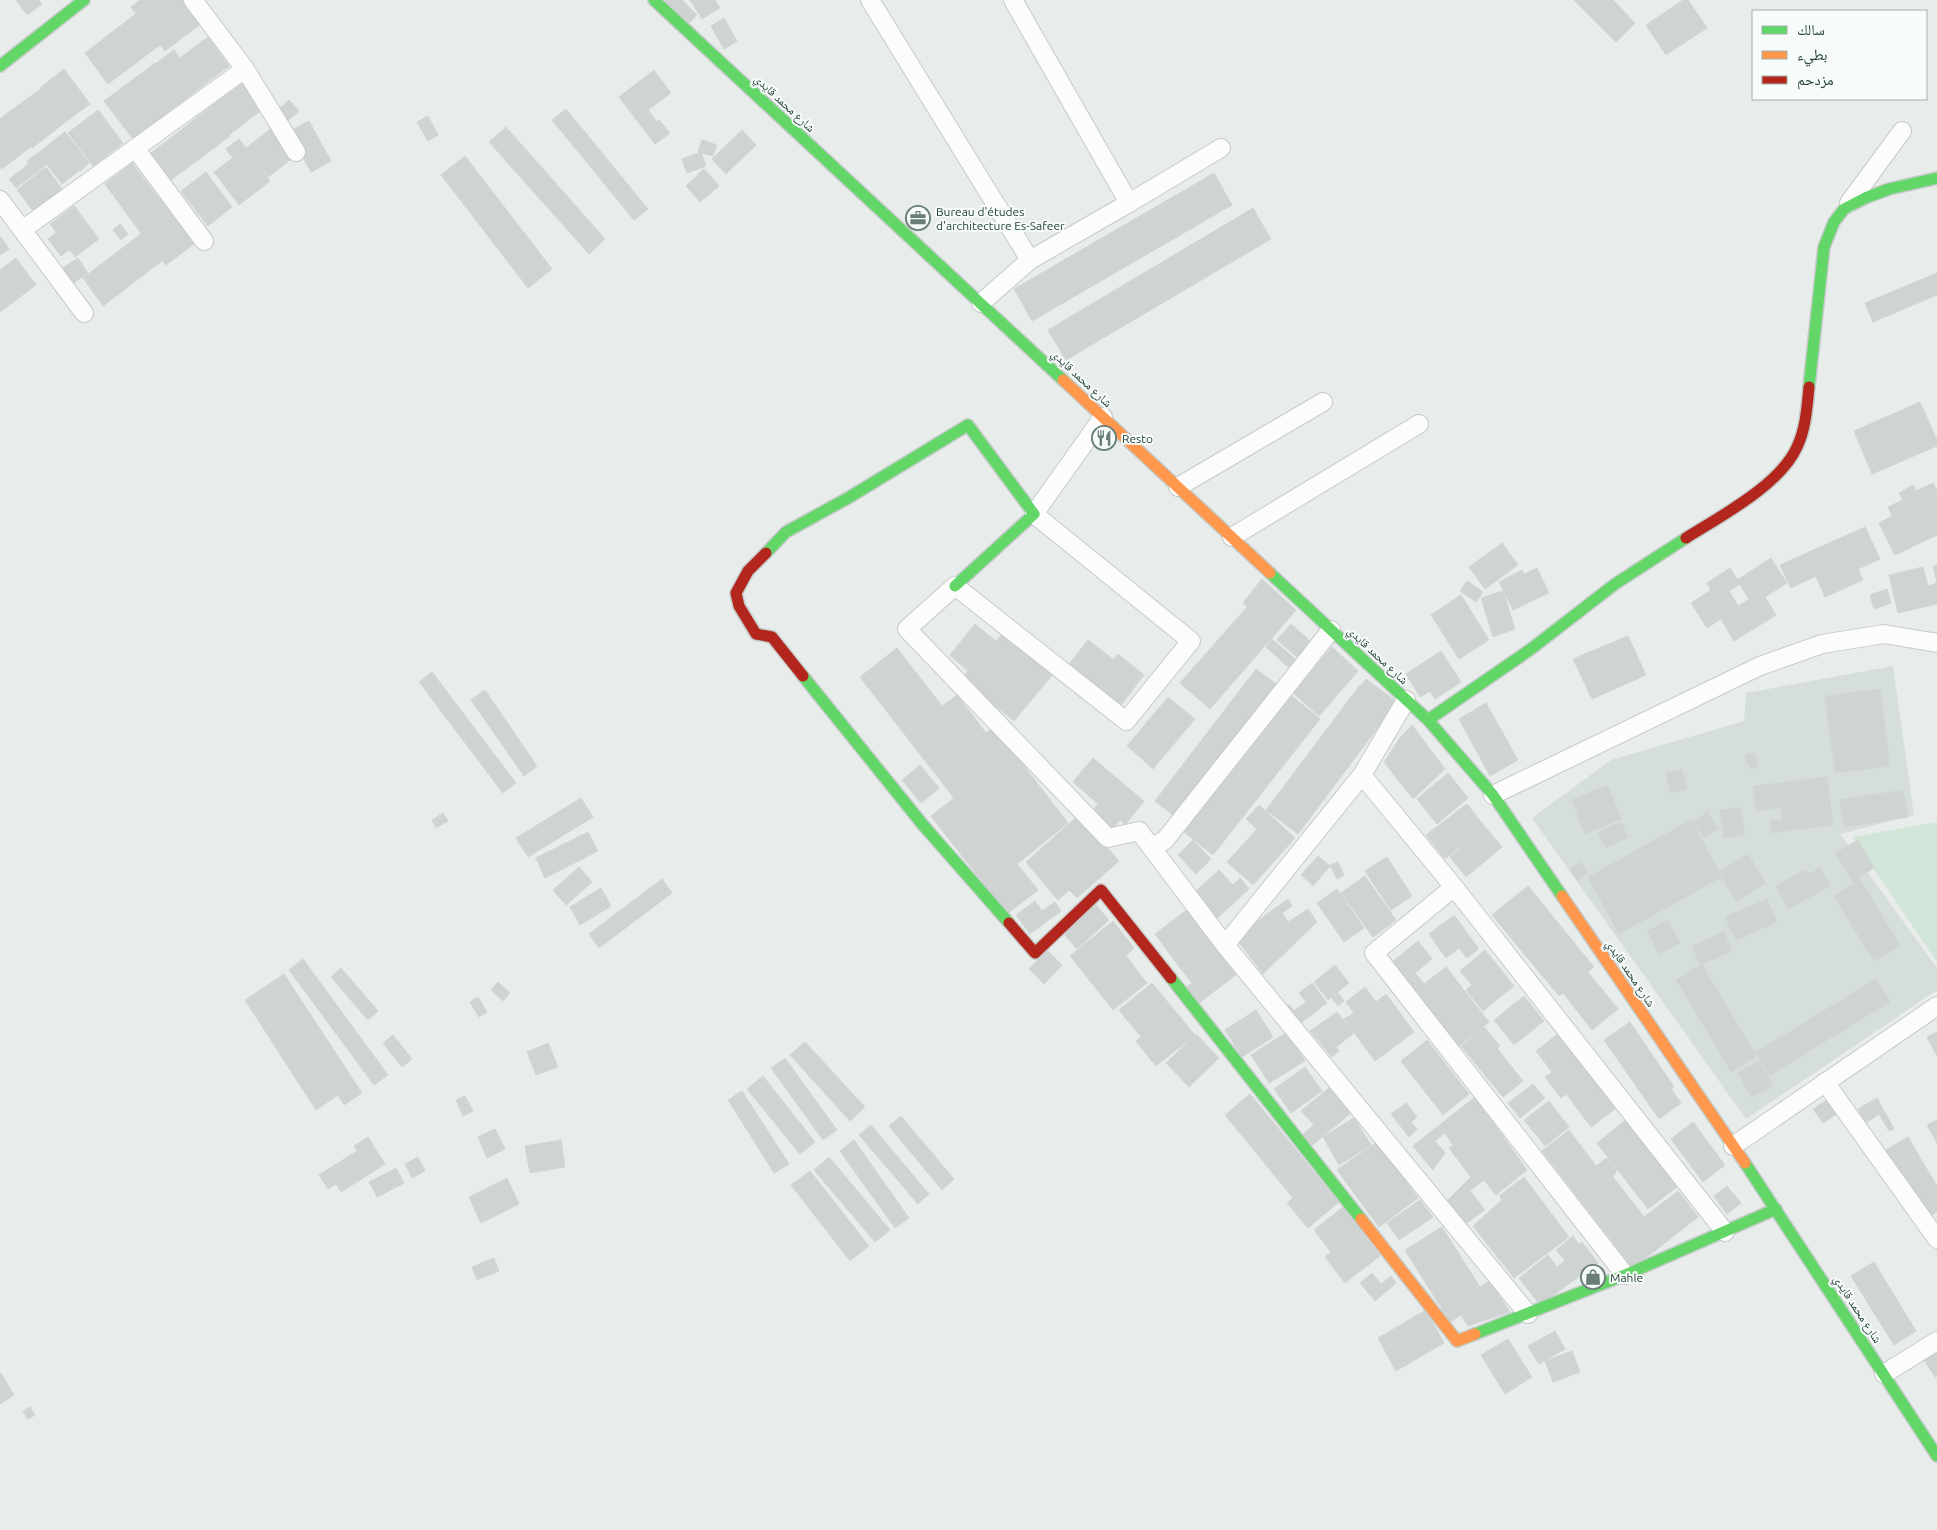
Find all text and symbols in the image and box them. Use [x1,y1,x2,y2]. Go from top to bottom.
legend [1752,10,1927,100]
text: سالك [1797,21,1825,38]
text: بطيء [1797,46,1827,67]
text: مزدحم [1797,71,1834,90]
street label: شارع محمد قايدي [749,72,818,137]
office icon: Bureau d'études d'architecture Es-Safeer [905,205,931,231]
place label: Bureau d'études d'architecture Es-Safeer [936,205,1065,232]
street label: شارع محمد قايدي [1046,347,1115,412]
restaurant icon: Resto [1091,425,1117,451]
place label: Resto [1122,432,1153,445]
street label: شارع محمد قايدي [1342,624,1411,689]
street label: شارع محمد قايدي [1601,937,1658,1011]
shop icon: Mahle [1580,1264,1606,1290]
place label: Mahle [1610,1271,1643,1284]
street label: شارع محمد قايدي [1828,1273,1885,1347]

